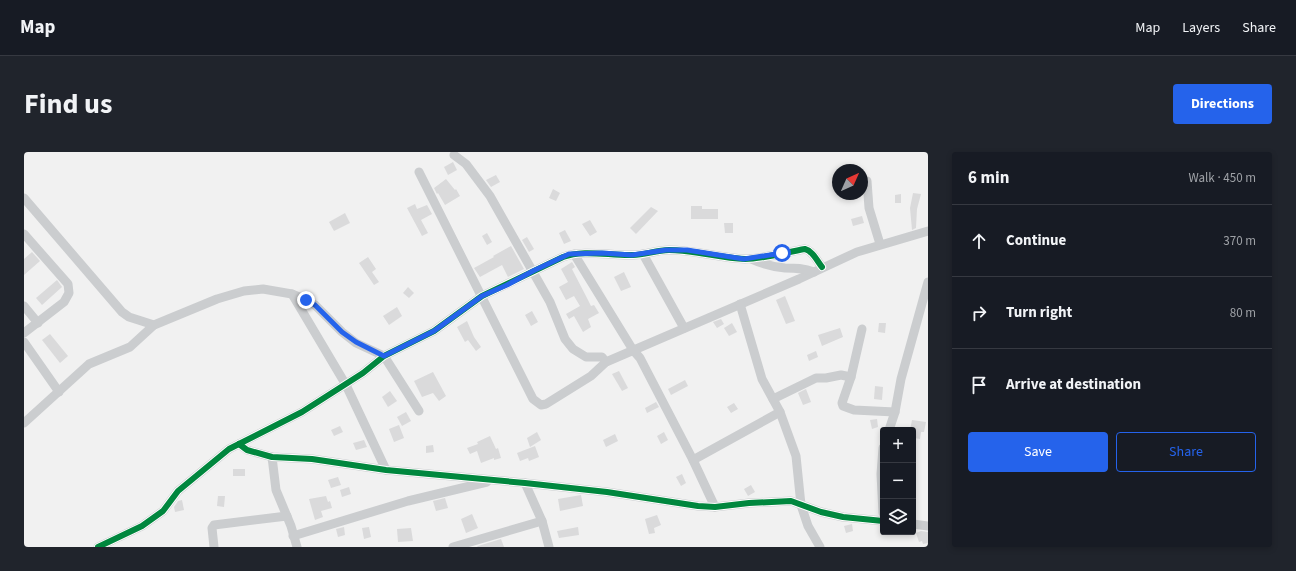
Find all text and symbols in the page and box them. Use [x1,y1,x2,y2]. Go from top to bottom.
text: Map [20,14,55,41]
text: Map [1135,18,1160,38]
text: Layers [1182,18,1220,38]
text: Share [1242,18,1276,38]
text: Find us [24,84,112,124]
button: Directions [1173,84,1272,124]
north arrow [832,164,868,200]
text: 6 min [968,166,1009,190]
text: Walk · 450 m [1188,169,1256,187]
icon: ahead [968,230,990,252]
text: Continue [1006,230,1066,251]
text: 370 m [1223,232,1256,250]
route start [773,244,791,262]
route end [297,291,315,309]
icon: right [968,302,990,324]
text: Turn right [1006,302,1072,323]
text: 80 m [1230,304,1256,322]
icon: arrive [968,374,990,396]
text: Arrive at destination [1006,374,1141,395]
map controls [880,427,916,535]
button: + [880,427,916,463]
button: Save [968,432,1108,472]
button: Share [1116,432,1256,472]
button: − [880,463,916,499]
button: layers [880,499,916,535]

